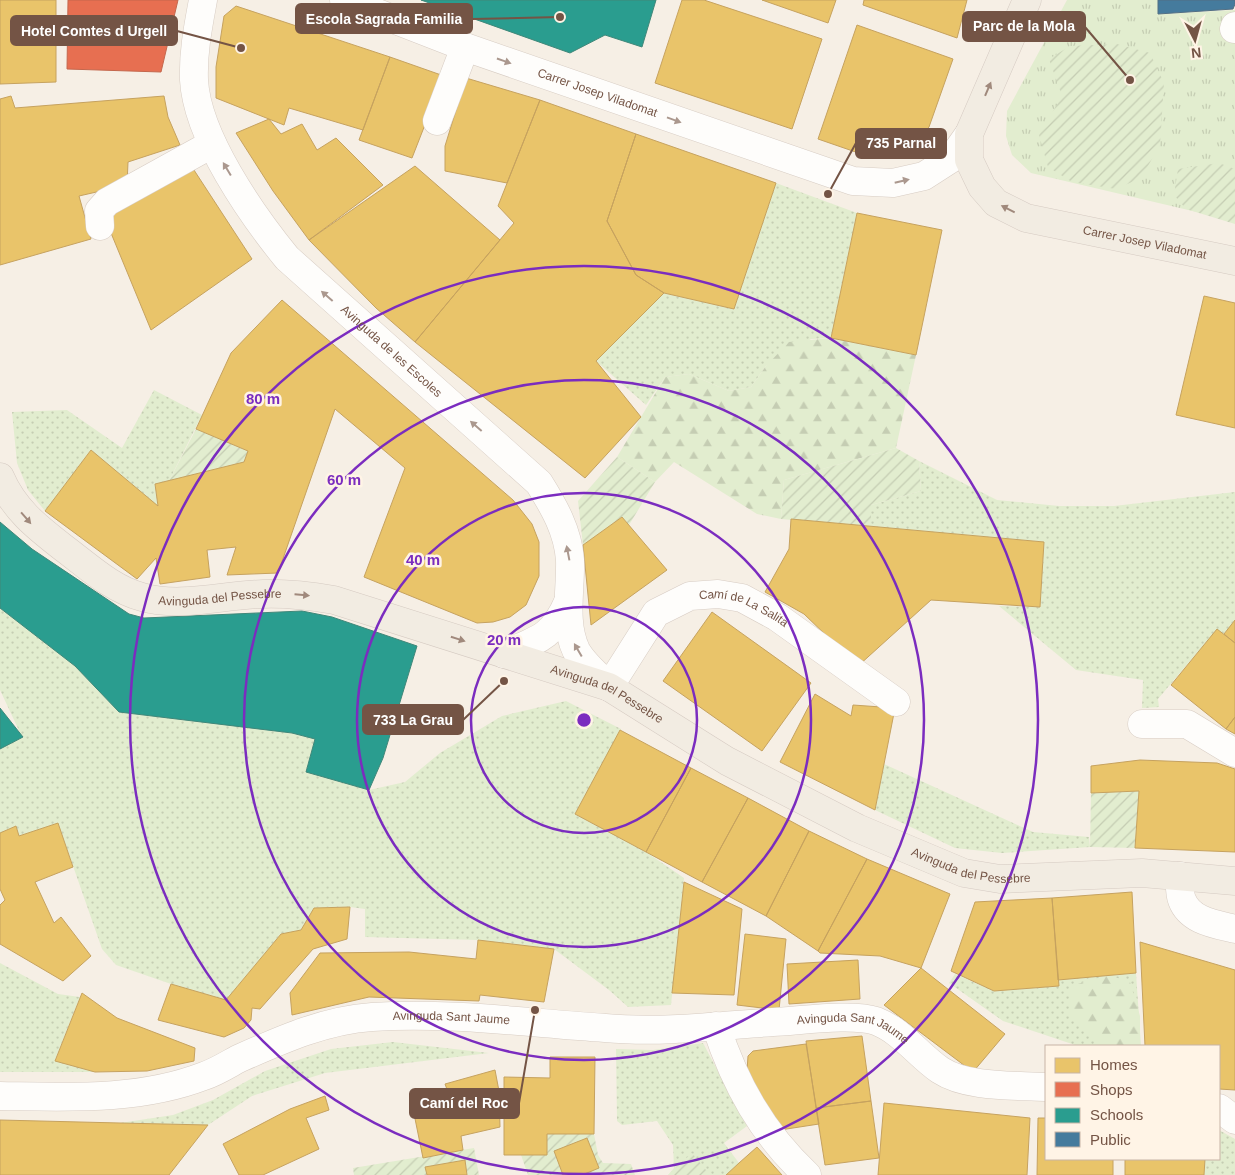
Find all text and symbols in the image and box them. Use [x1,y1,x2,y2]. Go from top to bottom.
callout: Escola Sagrada Familia [296,4,472,33]
text: Escola Sagrada Familia [306,11,462,27]
callout: Parc de la Mola [963,12,1085,41]
north arrow [1170,15,1220,65]
callout: Hotel Comtes d Urgell [11,16,177,45]
text: Parc de la Mola [973,18,1075,34]
text: Hotel Comtes d Urgell [21,23,167,39]
text: N [1190,44,1202,61]
one-way arrow [497,57,512,65]
street label: Carrer Josep Viladomat [536,66,660,120]
one-way arrow [984,82,992,96]
one-way arrow [667,117,682,124]
callout: 735 Parnal [856,129,946,158]
text: 735 Parnal [866,135,936,151]
one-way arrow [223,162,231,177]
one-way arrow [894,177,909,185]
one-way arrow [1001,205,1015,213]
street label: Carrer Josep Viladomat [1082,223,1209,262]
one-way arrow [321,290,334,301]
street label: Avinguda de les Escoles [338,302,445,400]
text: 80 m [246,390,280,407]
one-way arrow [470,420,482,432]
text: 60 m [327,471,361,488]
one-way arrow [21,511,32,524]
one-way arrow [564,546,572,561]
text: 40 m [406,551,440,568]
street label: Camí de La Salita [698,586,791,630]
street label: Avinguda del Pessebre [158,587,282,608]
one-way arrow [295,591,311,599]
text: 20 m [487,631,521,648]
one-way arrow [451,636,466,643]
one-way arrow [574,643,582,658]
street label: Avinguda del Pessebre [549,662,666,726]
callout: 733 La Grau [363,705,463,734]
centre of rings [575,711,593,729]
text: 733 La Grau [373,712,453,728]
street label: Avinguda del Pessebre [909,845,1031,886]
street label: Avinguda Sant Jaume [393,1009,511,1027]
street label: Avinguda Sant Jaume [796,1010,912,1047]
legend [1045,1045,1220,1160]
text: Homes [1090,1056,1138,1073]
text: Shops [1090,1081,1133,1098]
callout: Camí del Roc [410,1089,519,1118]
text: Camí del Roc [420,1095,509,1111]
text: Schools [1090,1106,1143,1123]
text: Public [1090,1131,1131,1148]

